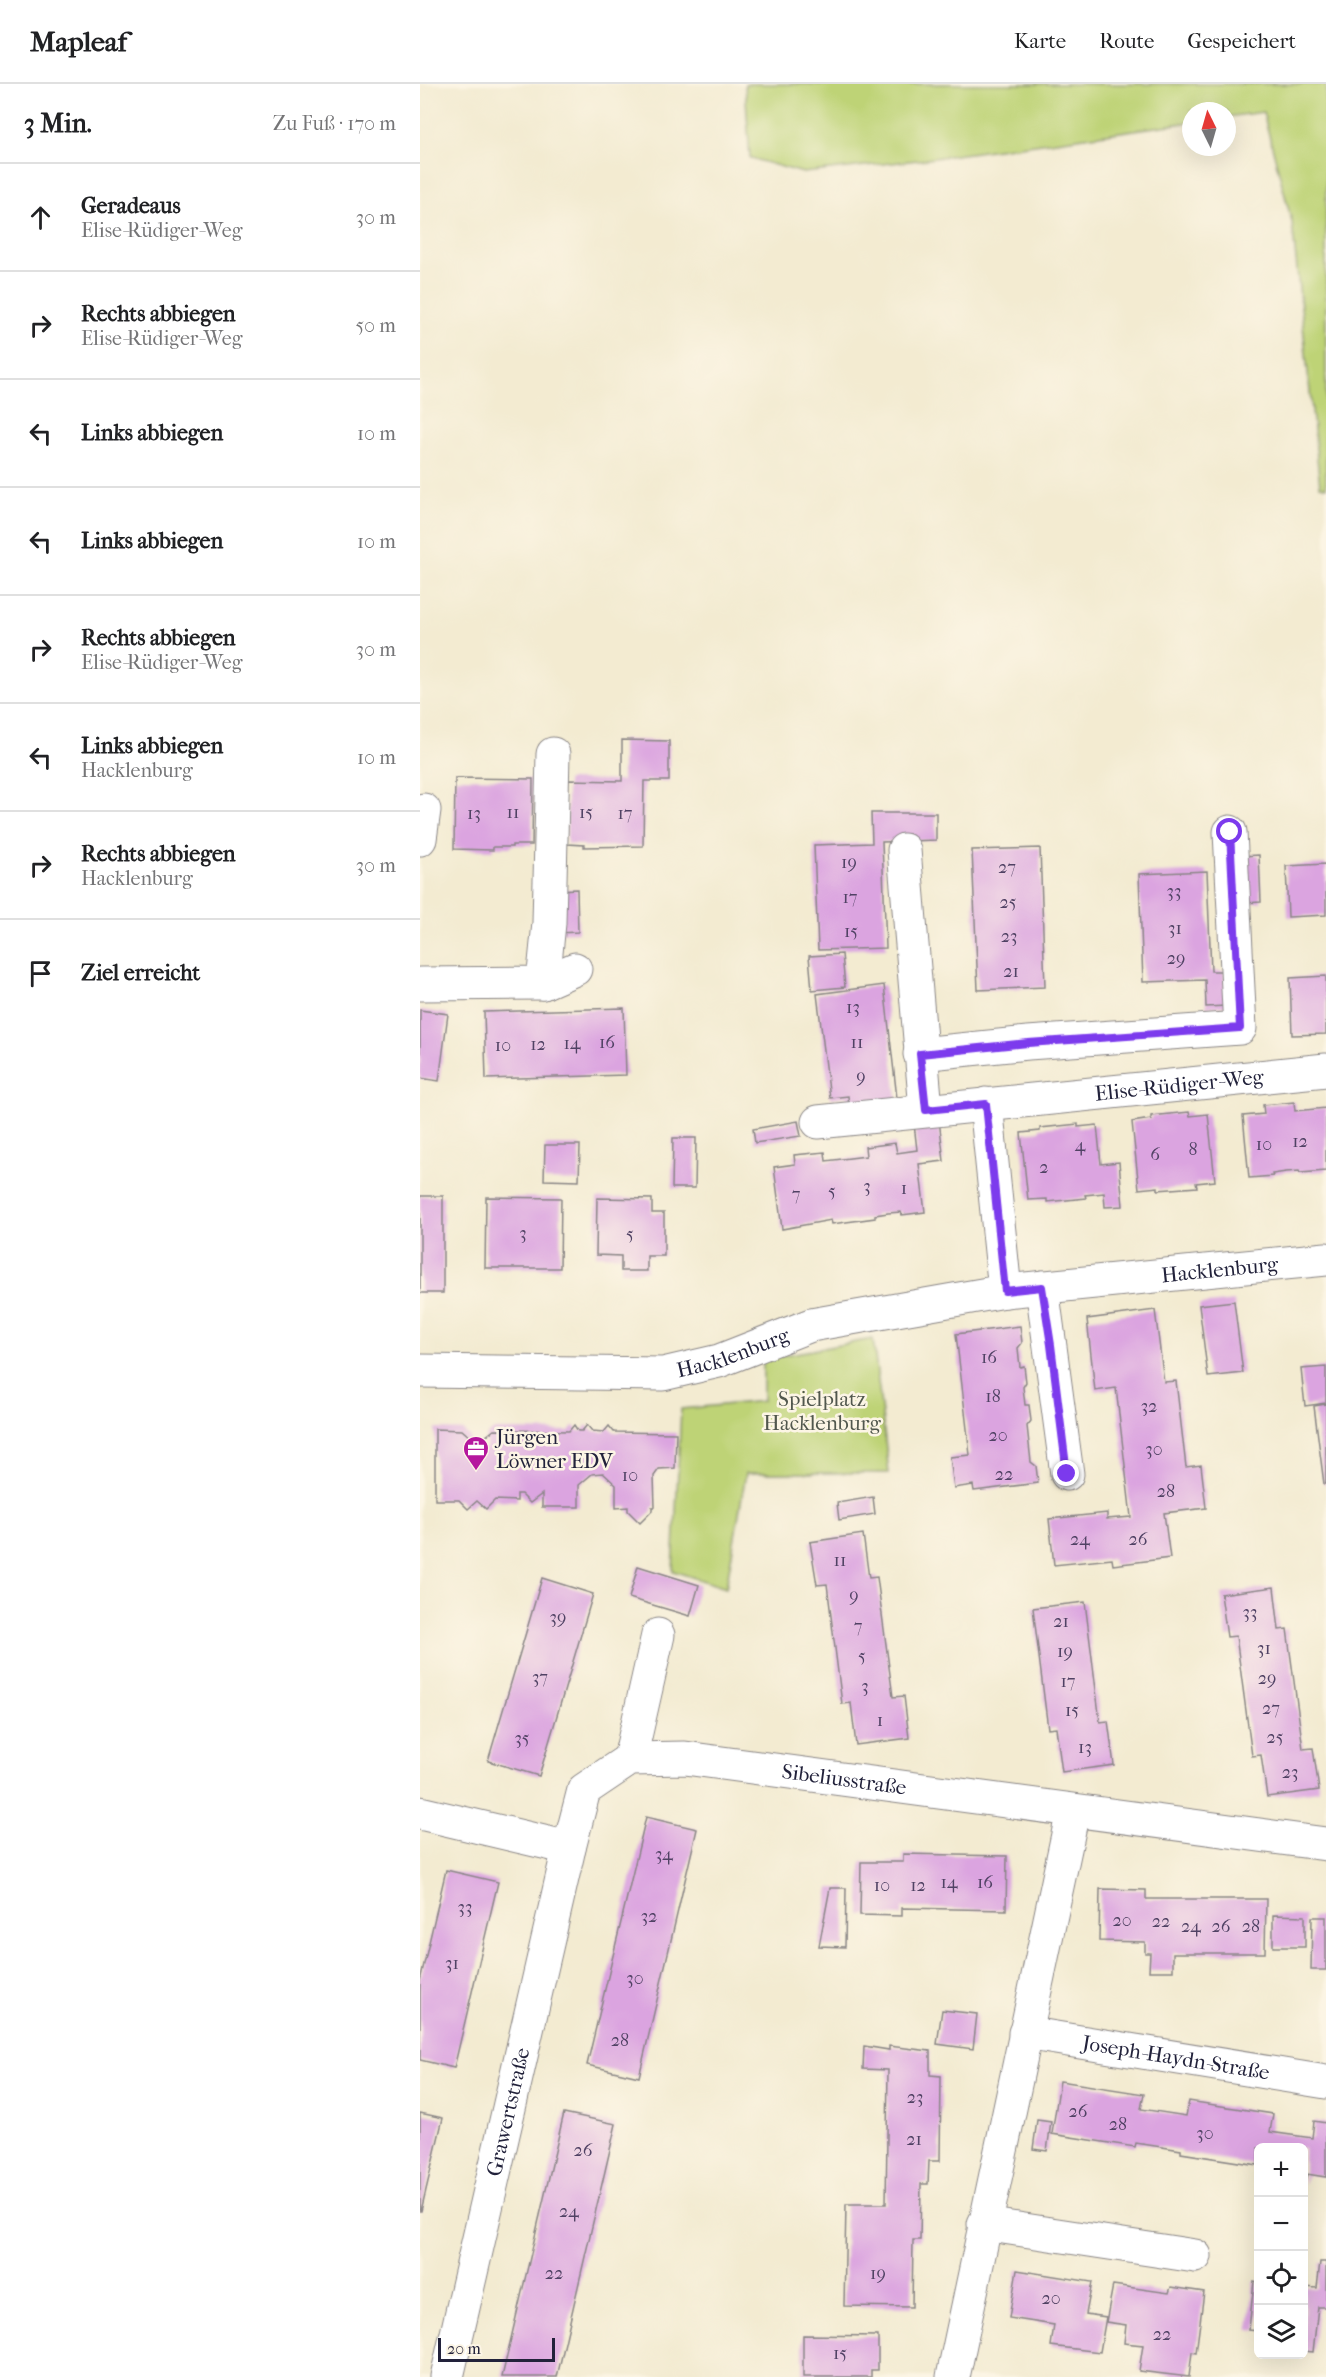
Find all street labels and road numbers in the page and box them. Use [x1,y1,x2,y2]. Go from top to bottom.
street label: Elise-Rüdiger-Weg [1094,1064,1265,1106]
street label: Hacklenburg [1160,1252,1280,1287]
street label: Hacklenburg [674,1323,793,1382]
street label: Sibeliusstraße [780,1759,908,1800]
street label: Joseph-Haydn-Straße [1079,2030,1271,2085]
street label: Grawertstraße [482,2045,535,2179]

